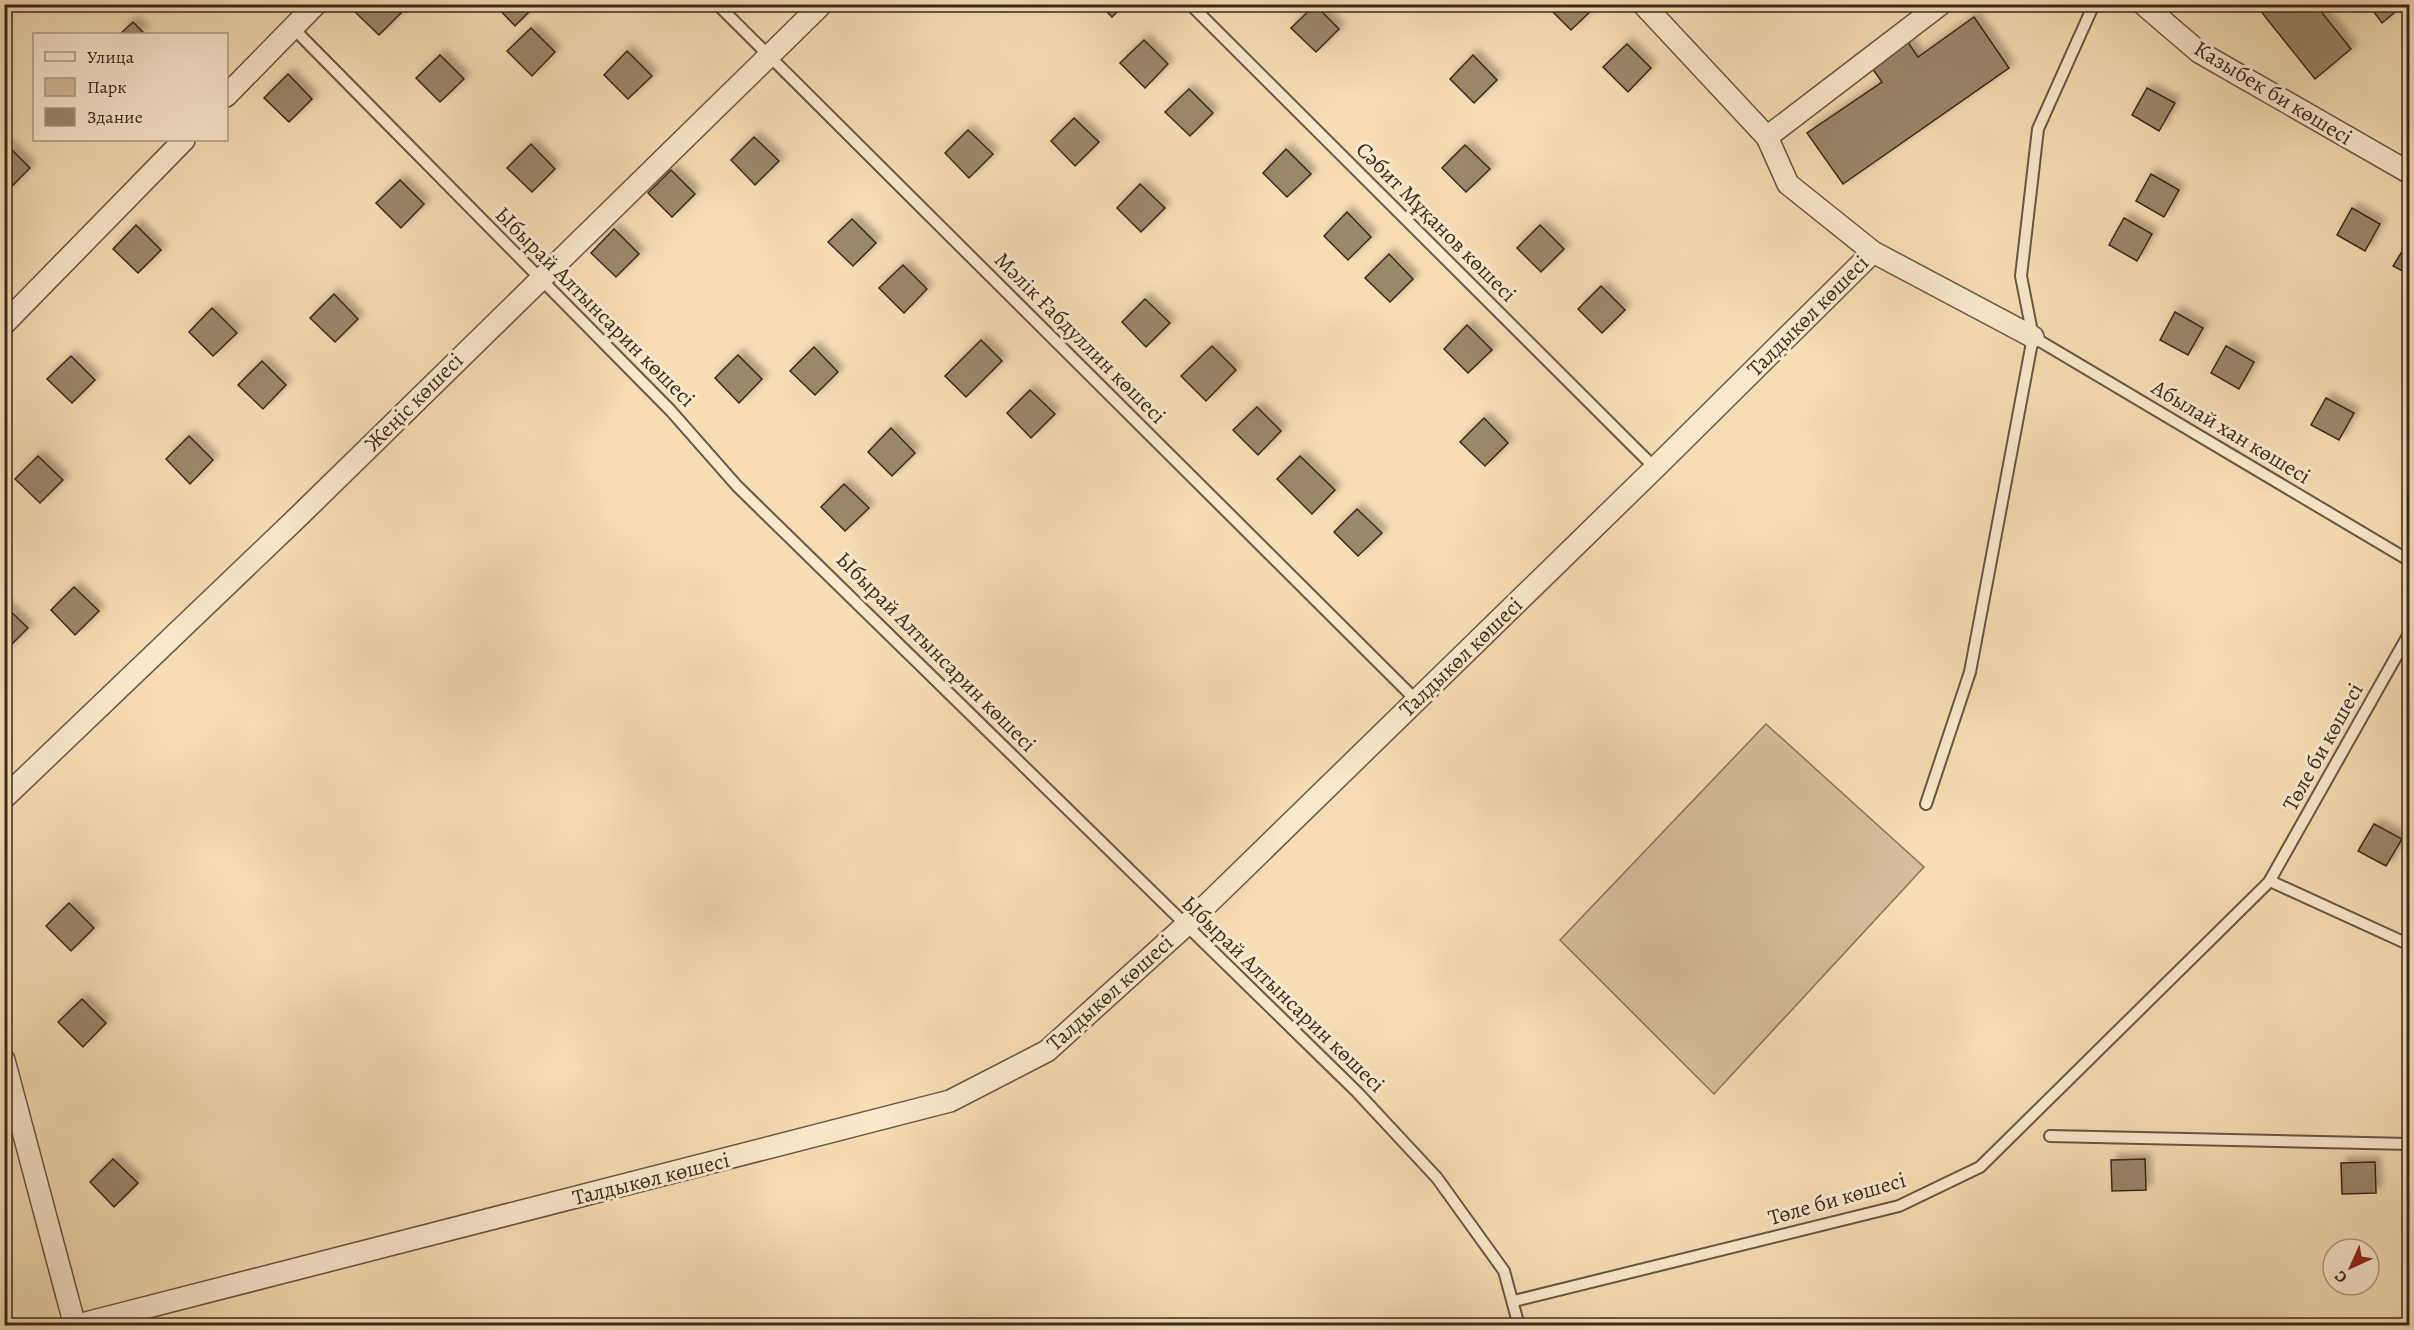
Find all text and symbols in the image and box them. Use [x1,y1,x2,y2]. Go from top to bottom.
legend [33,33,228,141]
street label: Казыбек би көшесі [2188,34,2358,152]
text: Улица [87,45,135,69]
text: Парк [87,75,127,99]
text: Здание [87,105,143,129]
street label: Сәбит Мұқанов көшесі [1349,135,1523,309]
street label: Ыбырай Алтынсарин көшесі [488,200,702,414]
street label: Мәлік Ғабдуллин көшесі [988,246,1172,430]
street label: Талдыкөл көшесі [1740,248,1876,384]
street label: Жеңіс көшесі [358,346,470,458]
street label: Абылай хан көшесі [2145,372,2316,491]
street label: Ыбырай Алтынсарин көшесі [829,545,1043,759]
street label: Талдыкөл көшесі [1393,590,1529,724]
street label: Төле би көшесі [2275,678,2371,816]
street label: Ыбырай Алтынсарин көшесі [1175,889,1391,1099]
street label: Талдыкөл көшесі [1040,928,1180,1058]
street label: Талдыкөл көшесі [569,1145,733,1213]
street label: Төле би көшесі [1765,1165,1909,1233]
north arrow [2321,1237,2381,1297]
text: С [2330,1266,2352,1288]

